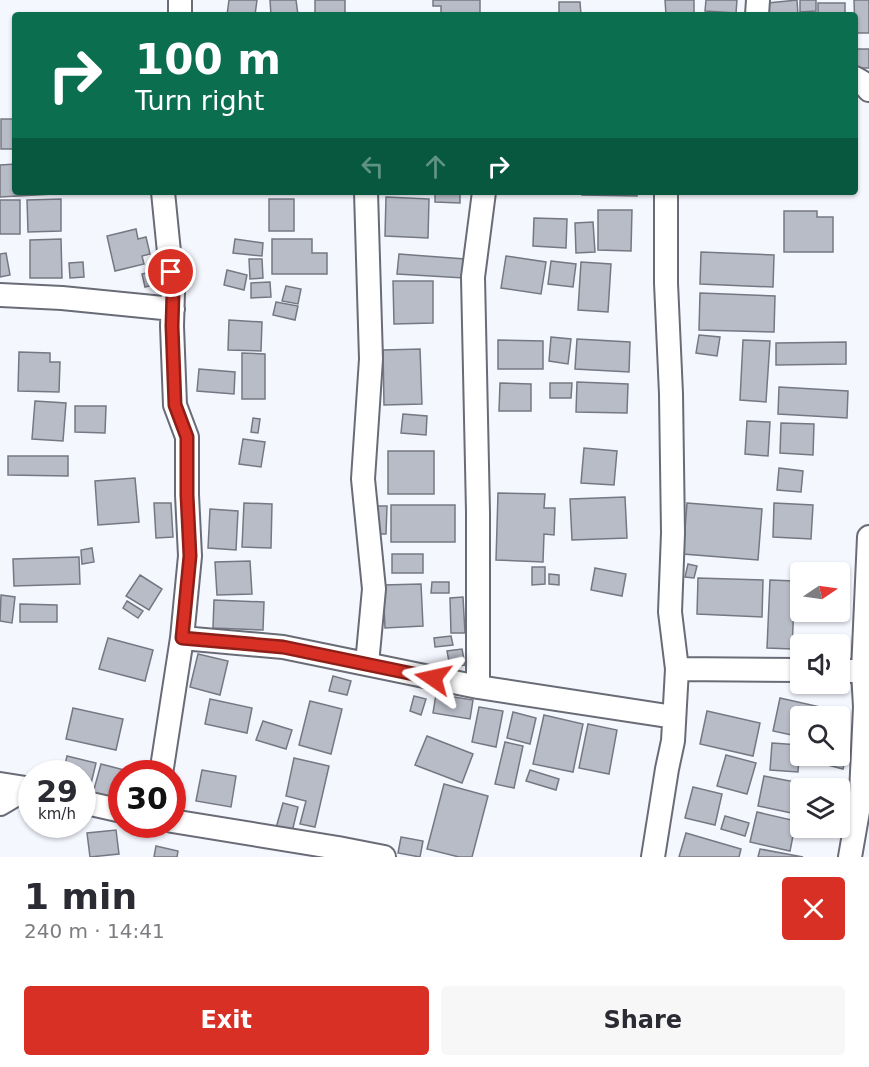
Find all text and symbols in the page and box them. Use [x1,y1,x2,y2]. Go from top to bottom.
text: 100 m [135,35,281,84]
icon: right [36,36,114,114]
text: Turn right [135,85,264,116]
icon: left [356,150,389,183]
icon: ahead [419,150,452,183]
icon: right [482,150,515,183]
pin [145,246,196,297]
icon: arrive [154,255,187,288]
north arrow [790,562,850,622]
map controls [790,562,850,838]
button: sound [790,634,850,694]
position arrow [401,646,465,710]
button: search [790,706,850,766]
speed limit sign: 30 [108,760,186,838]
text: 29 [36,774,78,809]
button: layers [790,778,850,838]
text: km/h [38,805,76,823]
text: 1 min [24,876,137,917]
button: close [782,877,845,940]
text: 240 m · 14:41 [24,919,165,943]
button: Exit [24,986,429,1055]
button: Share [441,986,845,1055]

